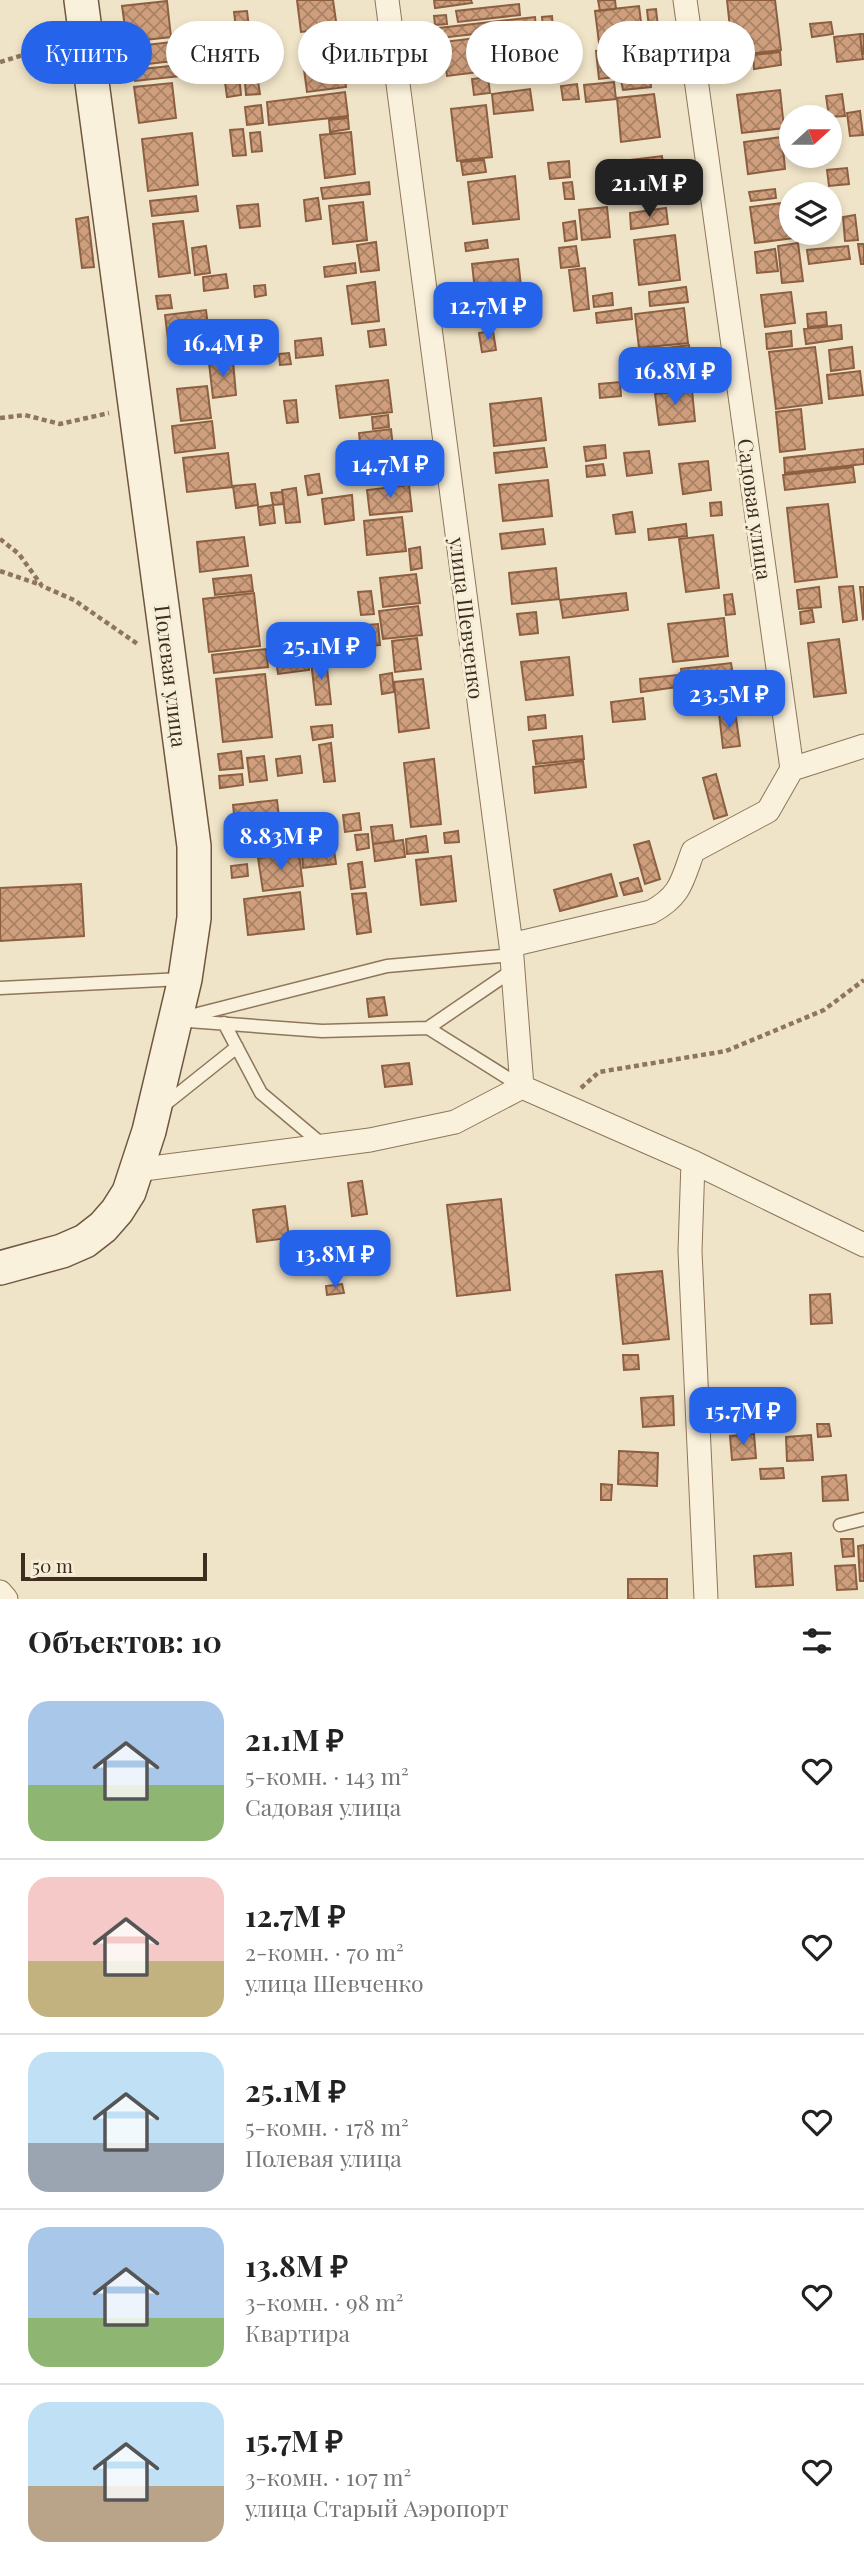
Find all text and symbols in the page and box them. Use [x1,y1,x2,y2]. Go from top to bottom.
chip: Купить [21,21,152,84]
chip: Снять [166,21,284,84]
chip: Фильтры [298,21,452,84]
chip: Новое [466,21,583,84]
chip: Квартира [597,21,755,84]
north arrow [779,105,842,168]
map controls [779,105,842,245]
pin: 21.1M ₽ [584,160,714,219]
text: 21.1M ₽ [611,166,687,197]
button: layers [779,182,842,245]
pin: 12.7M ₽ [423,282,553,342]
text: 12.7M ₽ [449,289,527,320]
pin: 16.4M ₽ [158,320,288,379]
text: 16.4M ₽ [183,326,263,357]
pin: 16.8M ₽ [610,348,740,407]
text: 16.8M ₽ [635,354,715,385]
street label: Садовая улица [732,436,780,582]
pin: 14.7M ₽ [325,440,455,500]
text: 14.7M ₽ [351,447,429,478]
street label: улица Шевченко [444,534,492,701]
street label: Полевая улица [149,603,195,749]
pin: 25.1M ₽ [256,622,386,682]
text: 25.1M ₽ [282,629,360,660]
pin: 23.5M ₽ [664,670,794,730]
text: 23.5M ₽ [689,677,769,708]
pin: 8.83M ₽ [216,812,346,872]
text: 8.83M ₽ [239,819,323,850]
pin: 13.8M ₽ [270,1230,400,1290]
text: 13.8M ₽ [295,1237,375,1268]
pin: 15.7M ₽ [678,1388,808,1447]
text: 15.7M ₽ [705,1394,781,1425]
scale bar [21,1550,206,1582]
text: 50 m [32,1552,73,1578]
text: Объектов: 10 [28,1621,222,1661]
icon: filters [798,1622,836,1660]
text: 21.1M ₽ [245,1719,344,1759]
icon: home [84,1729,168,1813]
icon: heart [798,1752,836,1790]
text: 5-комн. · 143 m² [245,1760,409,1791]
text: Садовая улица [245,1791,401,1822]
text: 12.7M ₽ [245,1895,346,1935]
icon: home [84,1905,168,1989]
icon: heart [798,1928,836,1966]
text: 2-комн. · 70 m² [245,1936,404,1967]
text: улица Шевченко [245,1967,424,1998]
text: 25.1M ₽ [245,2070,346,2110]
icon: home [84,2080,168,2164]
icon: heart [798,2103,836,2141]
text: 5-комн. · 178 m² [245,2111,409,2142]
text: Полевая улица [245,2142,402,2173]
text: 13.8M ₽ [245,2245,348,2285]
icon: home [84,2255,168,2339]
icon: heart [798,2278,836,2316]
text: 3-комн. · 98 m² [245,2286,404,2317]
text: Квартира [245,2317,350,2348]
text: 15.7M ₽ [245,2420,343,2460]
icon: home [84,2430,168,2514]
icon: heart [798,2453,836,2491]
text: 3-комн. · 107 m² [245,2461,411,2492]
text: улица Старый Аэропорт [245,2492,508,2523]

